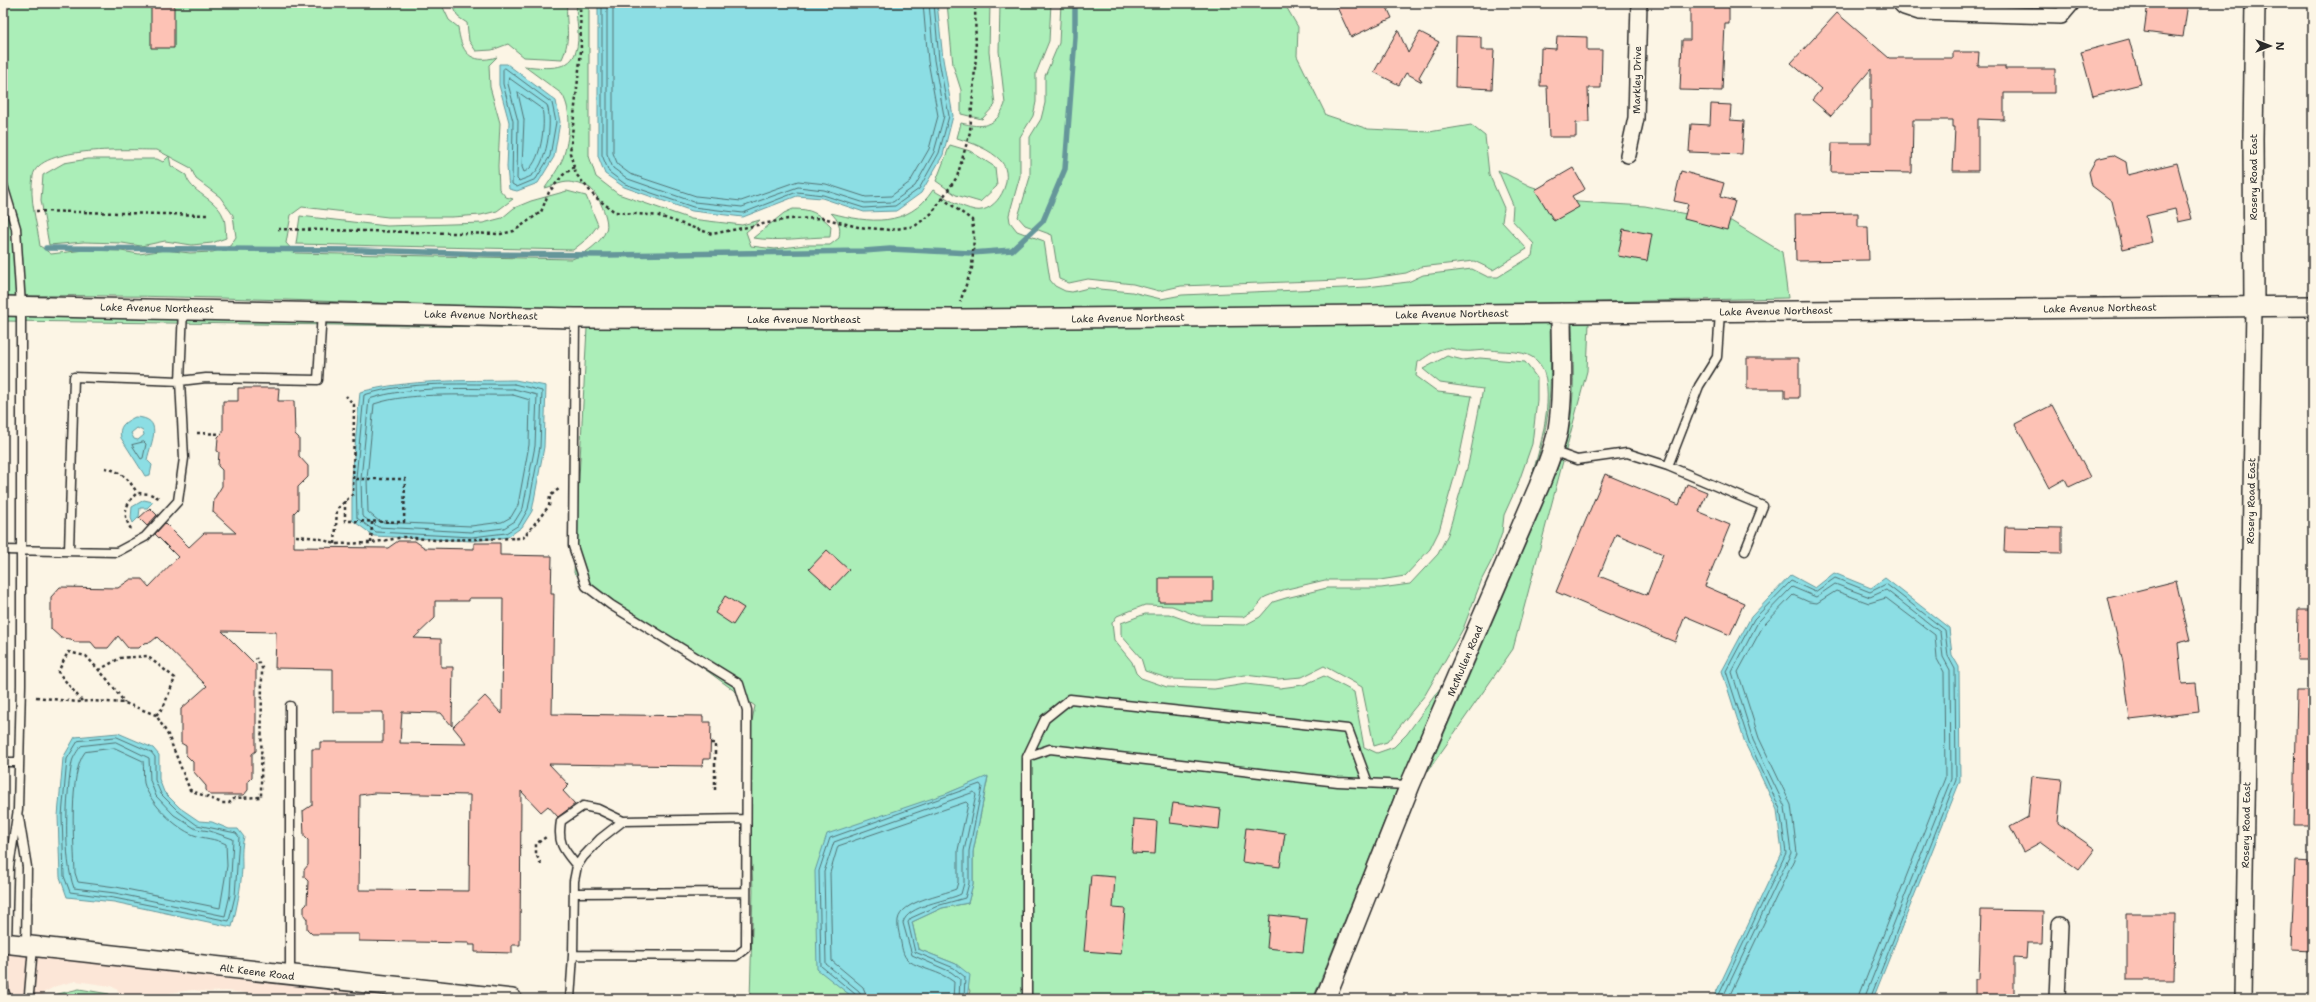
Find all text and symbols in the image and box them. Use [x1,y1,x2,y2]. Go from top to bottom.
north arrow [2250,26,2290,66]
text: N [2272,42,2287,51]
street label: Markley Drive [1630,46,1644,114]
street label: Rosery Road East [2247,134,2260,220]
street label: Lake Avenue Northeast [100,301,214,315]
street label: Lake Avenue Northeast [2043,301,2157,315]
street label: Lake Avenue Northeast [1719,304,1833,318]
street label: Lake Avenue Northeast [1395,307,1509,321]
street label: Lake Avenue Northeast [424,308,538,322]
street label: Lake Avenue Northeast [1071,311,1185,325]
street label: Lake Avenue Northeast [747,313,861,326]
street label: Rosery Road East [2244,458,2258,544]
street label: McMullen Road [1444,623,1486,698]
street label: Rosery Road East [2239,782,2253,868]
street label: Alt Keene Road [219,961,296,983]

